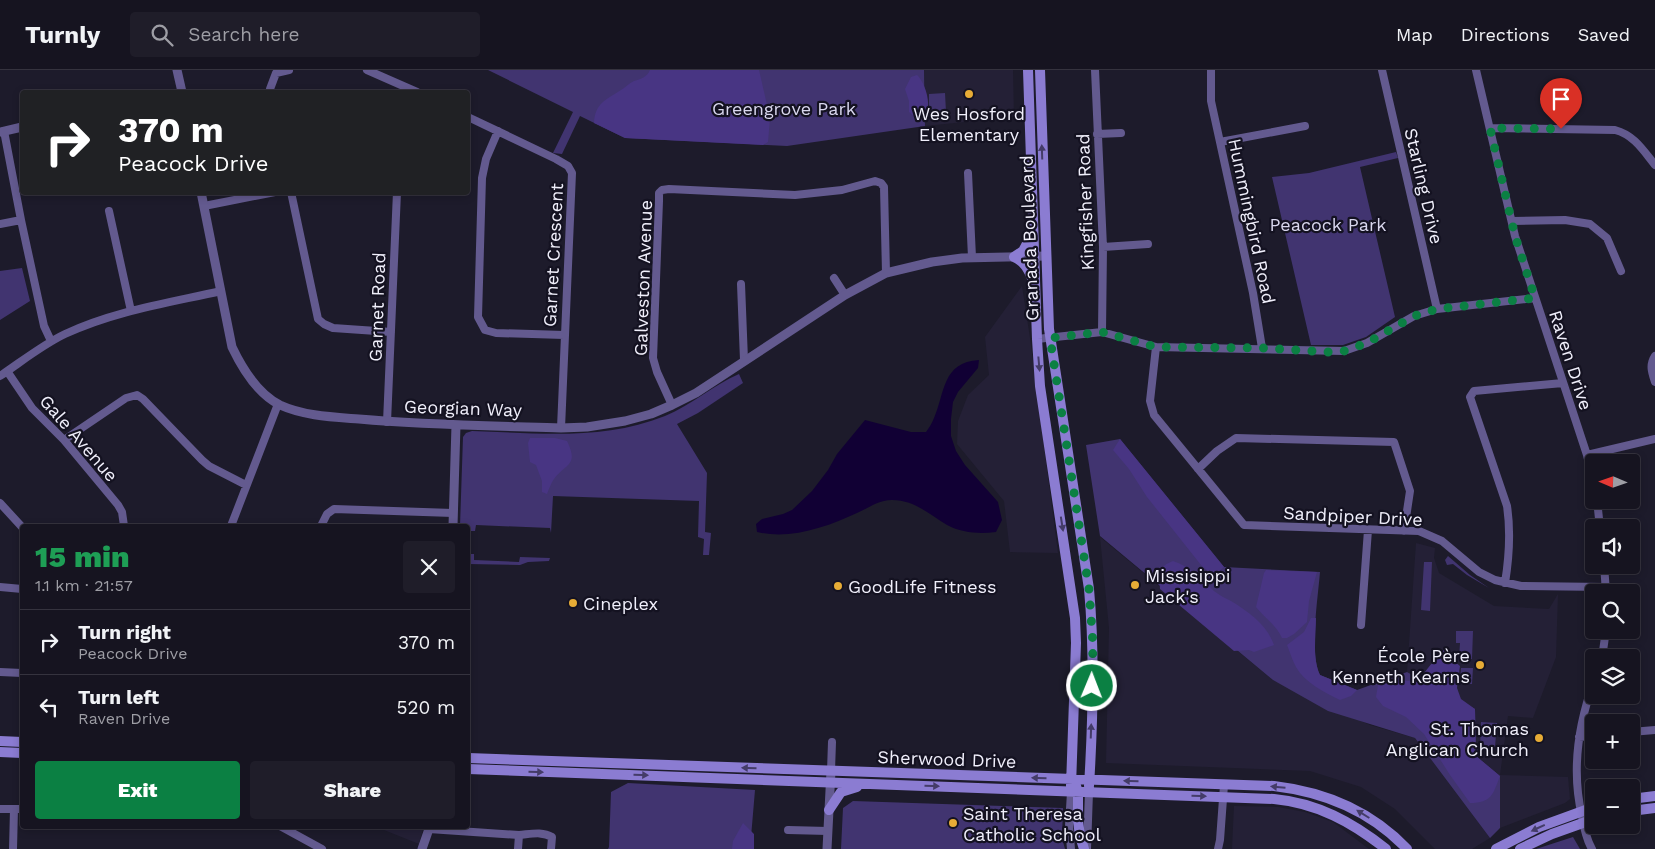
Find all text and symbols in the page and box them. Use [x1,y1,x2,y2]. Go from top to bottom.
search box [130,12,480,57]
text: Turnly [25,21,100,49]
icon: search [148,21,176,49]
text: Search here [188,23,300,46]
text: Map [1396,24,1433,45]
text: Directions [1461,24,1550,45]
text: Saved [1578,24,1630,45]
pin [1540,78,1582,129]
icon: arrive [1547,85,1575,113]
marker: Wes Hosford Elementary [963,88,975,100]
park label: Greengrove Park [712,98,856,119]
place label: Wes Hosford Elementary [913,103,1025,145]
text: 370 m [118,109,224,151]
icon: right [35,110,100,175]
street label: Starling Drive [1400,126,1448,246]
street label: Kingfisher Road [1072,133,1098,271]
street label: Hummingbird Road [1224,136,1280,306]
one-way arrow [1038,144,1046,160]
text: Peacock Drive [118,151,268,176]
street label: Granada Boulevard [1016,155,1042,321]
street label: Garnet Crescent [539,182,567,327]
street label: Galveston Avenue [630,200,656,356]
park label: Peacock Park [1269,214,1387,235]
street label: Garnet Road [365,252,389,362]
street label: Raven Drive [1545,307,1597,413]
one-way arrow [1035,356,1043,372]
street label: Gale Avenue [36,390,122,486]
street label: Georgian Way [404,395,523,421]
north arrow [1585,454,1640,509]
map controls [1585,454,1640,834]
street label: Sandpiper Drive [1283,502,1423,530]
one-way arrow [1058,517,1066,533]
button: sound [1585,519,1640,574]
text: 15 min [35,539,130,574]
button: close [403,541,455,593]
place label: Missisippi Jack's [1145,565,1231,607]
text: 1.1 km · 21:57 [35,576,133,595]
place label: GoodLife Fitness [848,576,997,597]
marker: Missisippi Jack's [1129,579,1141,591]
marker: GoodLife Fitness [832,580,844,592]
button: search [1585,584,1640,639]
place label: Cineplex [583,593,658,614]
marker: Cineplex [567,597,579,609]
text: Turn right [78,621,171,644]
icon: right [35,628,63,656]
text: 370 m [398,631,455,654]
text: Peacock Drive [78,644,187,663]
place label: École Père Kenneth Kearns [1332,645,1470,687]
button: layers [1585,649,1640,704]
position arrow [1065,659,1117,711]
marker: École Père Kenneth Kearns [1474,659,1486,671]
text: Turn left [78,686,159,709]
icon: left [35,693,63,721]
text: 520 m [396,696,455,719]
text: Raven Drive [78,709,170,728]
button: + [1585,714,1640,769]
place label: St. Thomas Anglican Church [1386,718,1529,760]
one-way arrow [1087,723,1095,739]
marker: St. Thomas Anglican Church [1533,732,1545,744]
street label: Sherwood Drive [877,746,1017,772]
button: Exit [35,761,240,819]
button: Share [250,761,455,819]
one-way arrow [741,764,757,772]
one-way arrow [528,768,544,776]
one-way arrow [633,772,649,780]
one-way arrow [1030,774,1046,782]
one-way arrow [1123,777,1139,785]
button: − [1585,779,1640,834]
one-way arrow [924,783,940,791]
one-way arrow [1270,783,1286,791]
one-way arrow [1192,792,1208,800]
place label: Saint Theresa Catholic School [963,803,1102,845]
one-way arrow [1356,809,1369,818]
marker: Saint Theresa Catholic School [947,817,959,829]
one-way arrow [1531,824,1545,832]

